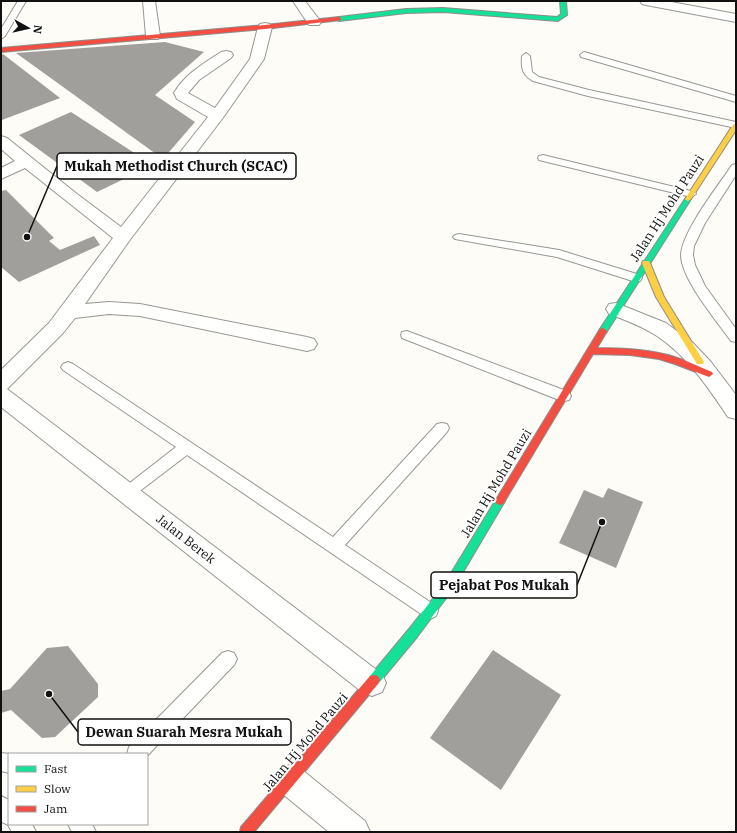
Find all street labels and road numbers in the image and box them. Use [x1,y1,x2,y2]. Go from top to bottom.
street label: Jalan Hj Mohd Pauzi [626,151,708,265]
street label: Jalan Hj Mohd Pauzi [457,426,535,540]
street label: Jalan Berek [153,510,220,568]
street label: Jalan Hj Mohd Pauzi [259,689,351,795]

